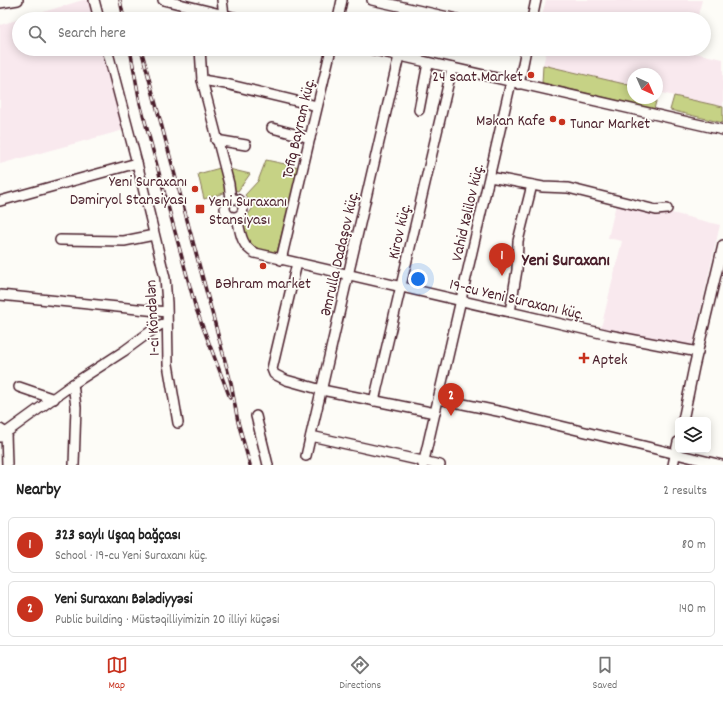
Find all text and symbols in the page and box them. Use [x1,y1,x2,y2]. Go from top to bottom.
search box [12,12,711,56]
icon: search [26,23,48,45]
text: Search here [58,23,126,45]
place label: 24 saat Market [432,66,523,89]
north arrow [627,68,663,104]
marker: 24 saat Market [526,70,536,80]
street label: Tofiq Bayram küç. [277,76,322,181]
place label: Məkan Kafe [476,110,545,133]
place label: Tunar Market [570,113,650,136]
marker: Məkan Kafe [548,114,558,124]
marker: Tunar Market [557,117,567,127]
street label: Vahid Xəlilov küç. [446,161,491,264]
place label: Yeni Suraxanı Dəmiryol Stansiyası [70,171,187,212]
marker: Yeni Suraxanı Dəmiryol Stansiyası [190,184,200,194]
street label: Əmrulla Dadaşov küç. [315,189,366,318]
place label: Yeni Suraxanı Stansiyası [209,191,287,232]
street label: Kirov küç. [383,202,418,262]
marker: Yeni Suraxanı Stansiyası [194,203,206,215]
pin: 1 [489,243,515,276]
district label: Yeni Suraxanı [521,249,610,274]
marker: Bәhram market [258,261,268,271]
your location [408,269,428,289]
place label: Bәhram market [215,273,311,296]
street label: 19-cu Yeni Suraxanı küç. [447,274,586,327]
street label: 1-ci Köndələn [140,279,167,357]
place label: Aptek [592,349,628,372]
marker: Aptek [579,353,589,363]
pin: 2 [438,383,464,416]
map controls [675,417,711,453]
button: layers [675,417,711,453]
text: Nearby [16,479,60,503]
text: 2 results [663,482,707,501]
text: 323 saylı Uşaq bağçası [55,525,181,547]
text: 1 [29,536,31,555]
text: 80 m [682,536,706,555]
text: School · 19-cu Yeni Suraxanı küç. [55,547,207,566]
text: Yeni Suraxanı Bələdiyyəsi [55,589,192,611]
text: 2 [27,600,33,619]
text: 140 m [679,600,706,619]
text: Public building · Müstəqilliyimizin 20 illiyi küçəsi [55,611,280,630]
tab: Map [106,654,128,694]
tab: Directions [339,654,381,694]
tab: Saved [593,654,617,694]

